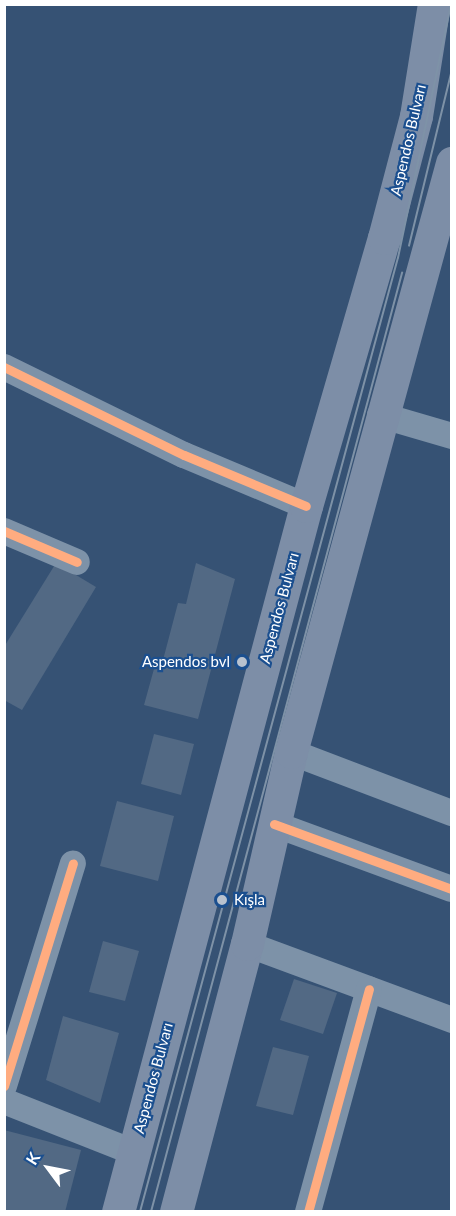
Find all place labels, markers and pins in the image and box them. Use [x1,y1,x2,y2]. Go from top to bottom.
place label: Aspendos bvl [142,653,230,671]
marker: Aspendos bvl [235,655,249,669]
place label: Kışla [234,891,265,909]
marker: Kışla [215,893,229,907]

